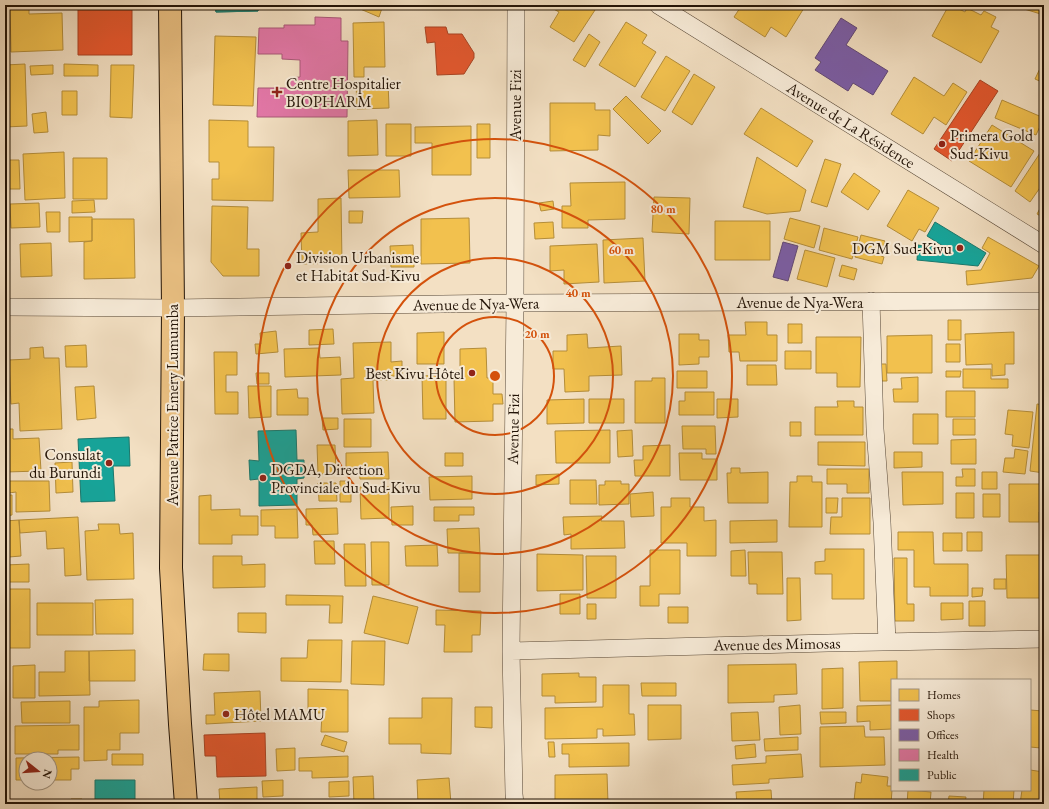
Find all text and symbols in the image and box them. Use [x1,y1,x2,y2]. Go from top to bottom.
street label: Avenue Fizi [505,69,526,142]
place label: Centre Hospitalier BIOPHARM [286,73,402,112]
street label: Avenue de La Résidence [782,76,919,173]
marker: Centre Hospitalier BIOPHARM [271,86,283,98]
place label: Primera Gold Sud-Kivu [950,125,1034,164]
marker: Primera Gold Sud-Kivu [937,139,947,149]
text: 80 m [650,201,676,217]
place label: DGM Sud-Kivu [852,238,953,259]
text: 60 m [608,242,634,258]
marker: DGM Sud-Kivu [955,243,965,253]
place label: Division Urbanisme et Habitat Sud-Kivu [296,247,421,286]
marker: Division Urbanisme et Habitat Sud-Kivu [283,261,293,271]
text: 40 m [565,285,591,301]
street label: Avenue de Nya-Wera [411,292,540,316]
street label: Avenue de Nya-Wera [736,292,864,313]
street label: Avenue Patrice Emery Lumumba [162,303,183,507]
text: 20 m [524,326,550,342]
place label: Best Kivu Hôtel [366,363,464,384]
marker: Best Kivu Hôtel [467,368,477,378]
centre of rings [488,369,502,383]
street label: Avenue Fizi [502,393,524,466]
place label: Consulat du Burundi [29,444,101,483]
marker: Consulat du Burundi [104,458,114,468]
place label: DGDA, Direction Provinciale du Sud-Kivu [271,459,421,498]
marker: DGDA, Direction Provinciale du Sud-Kivu [258,473,268,483]
street label: Avenue des Mimosas [712,632,841,656]
legend [891,679,1031,791]
text: Homes [927,687,961,703]
place label: Hôtel MAMU [234,704,325,725]
text: Shops [927,707,955,723]
marker: Hôtel MAMU [221,709,231,719]
text: Offices [927,727,959,743]
text: Health [927,747,959,763]
north arrow [18,751,58,791]
text: Public [927,767,957,783]
text: N [40,768,56,780]

